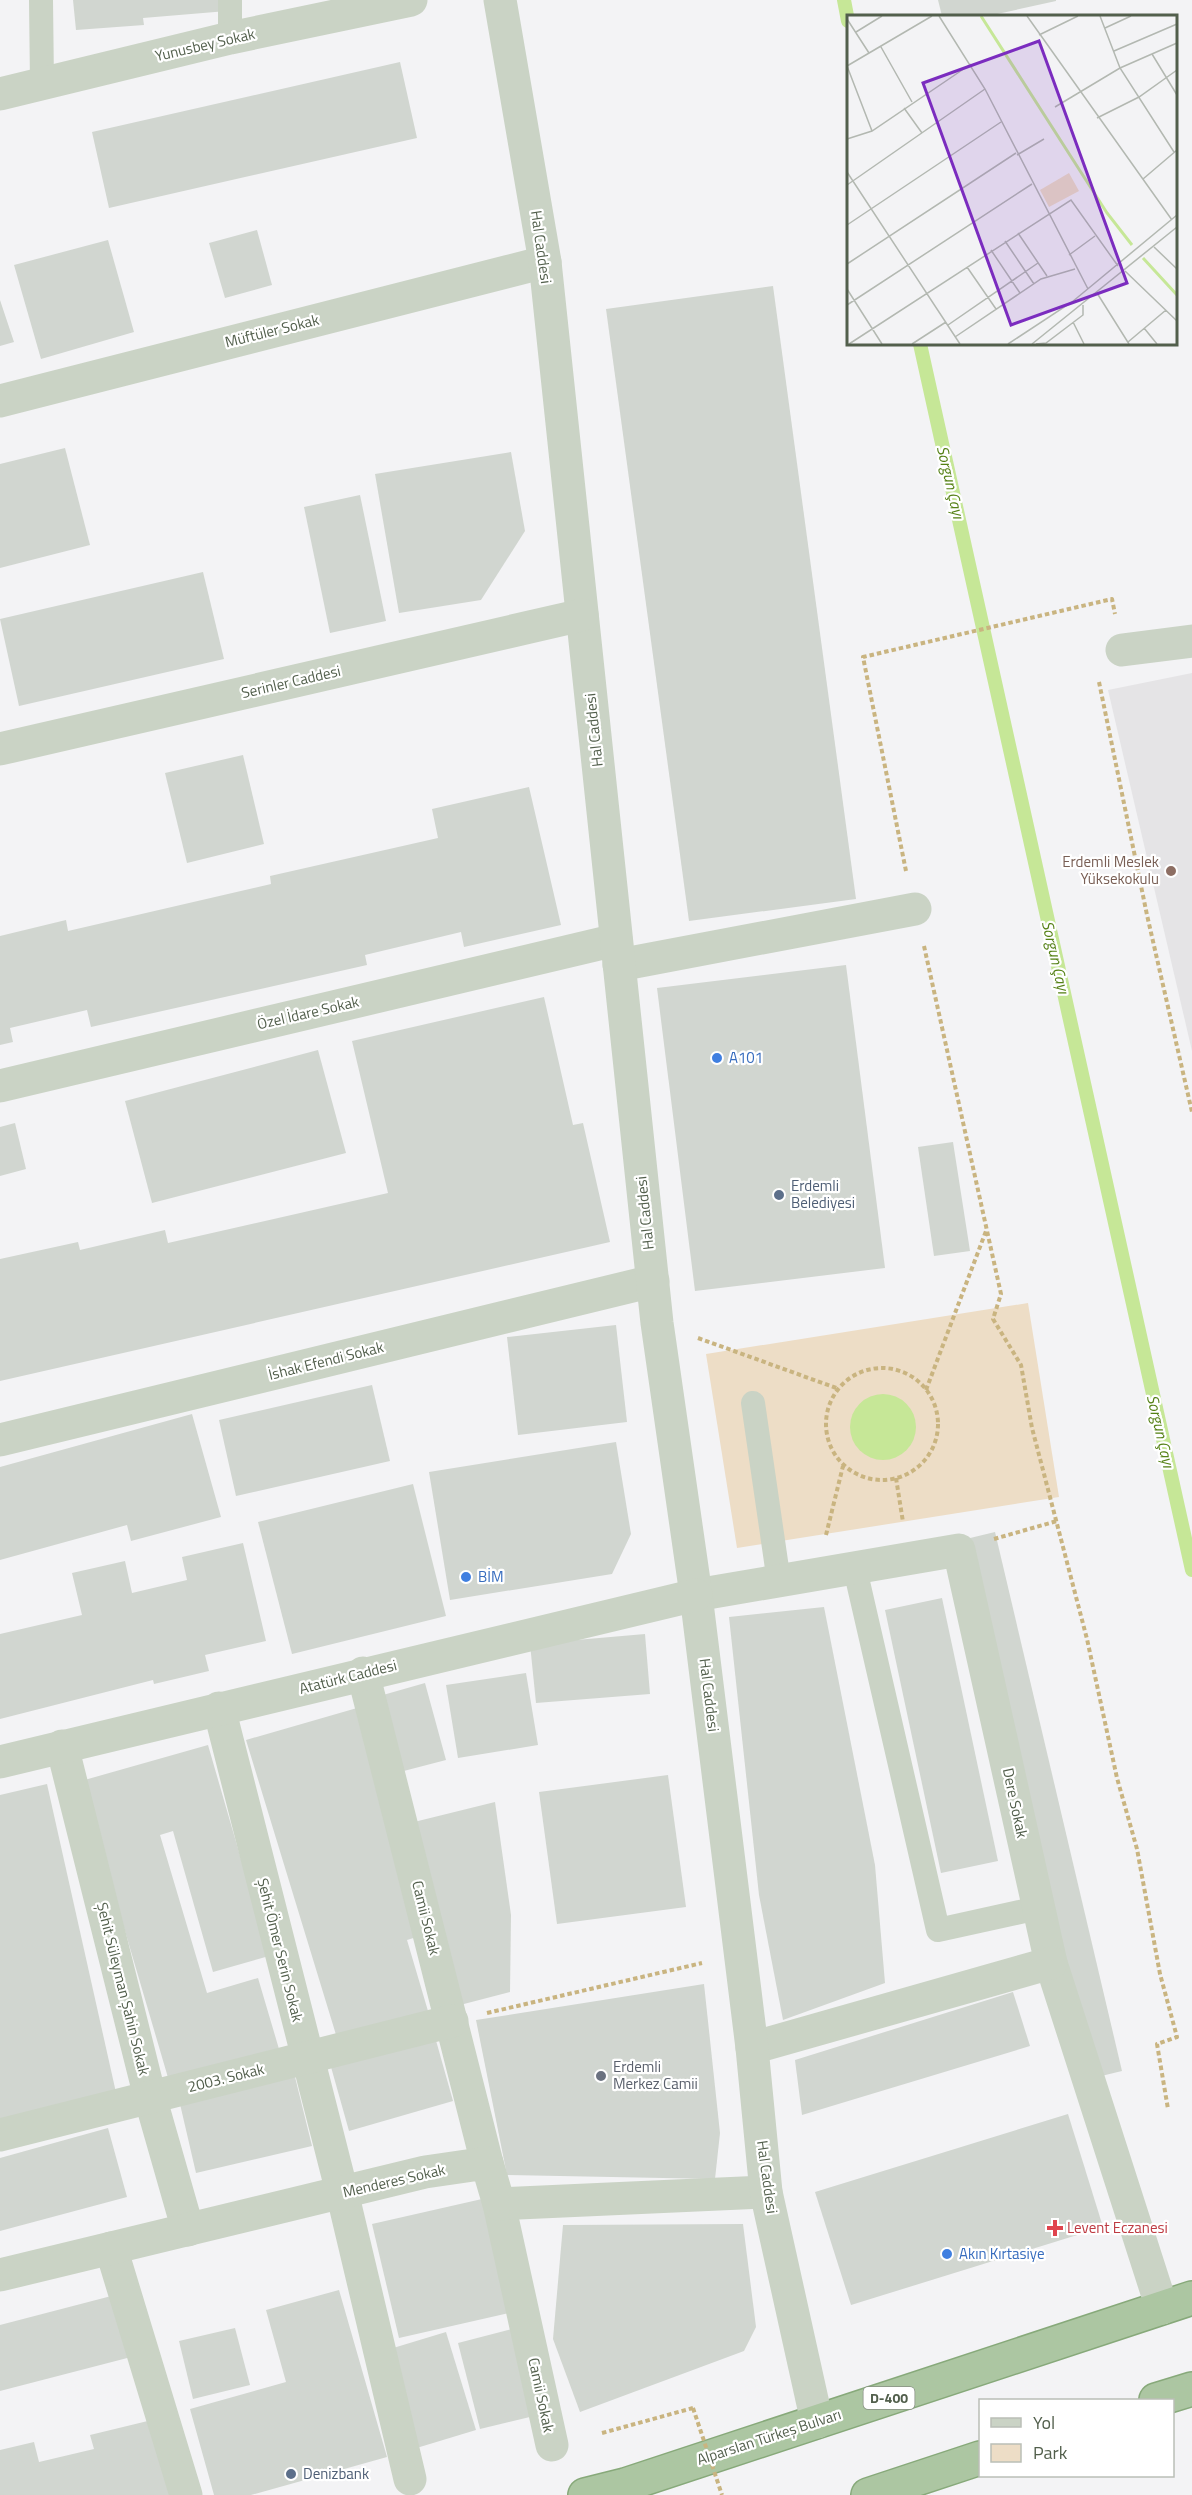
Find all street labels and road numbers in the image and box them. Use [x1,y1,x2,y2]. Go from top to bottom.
street label: Yunusbey Sokak [153,22,257,67]
street label: Hal Caddesi [525,209,558,285]
street label: Müftüler Sokak [222,308,321,353]
street label: Serinler Caddesi [239,659,343,704]
street label: Hal Caddesi [578,692,609,768]
street label: Özel İdare Sokak [255,990,361,1035]
street label: Hal Caddesi [629,1175,660,1251]
street label: İshak Efendi Sokak [266,1335,386,1386]
street label: Atatürk Caddesi [297,1653,399,1700]
street label: Hal Caddesi [694,1657,725,1733]
street label: Dere Sokak [997,1766,1034,1840]
street label: Şehit Ömer Serin Sokak [251,1876,309,2024]
street label: Camii Sokak [406,1878,447,1958]
street label: Şehit Süleyman Şahin Sokak [91,1900,156,2078]
street label: 2003. Sokak [185,2057,267,2098]
street label: Hal Caddesi [751,2139,784,2215]
street label: Menderes Sokak [340,2158,447,2203]
street label: Camii Sokak [522,2355,561,2434]
road number: D-400 [864,2387,914,2409]
street label: Alparslan Türkeş Bulvarı [694,2402,844,2471]

